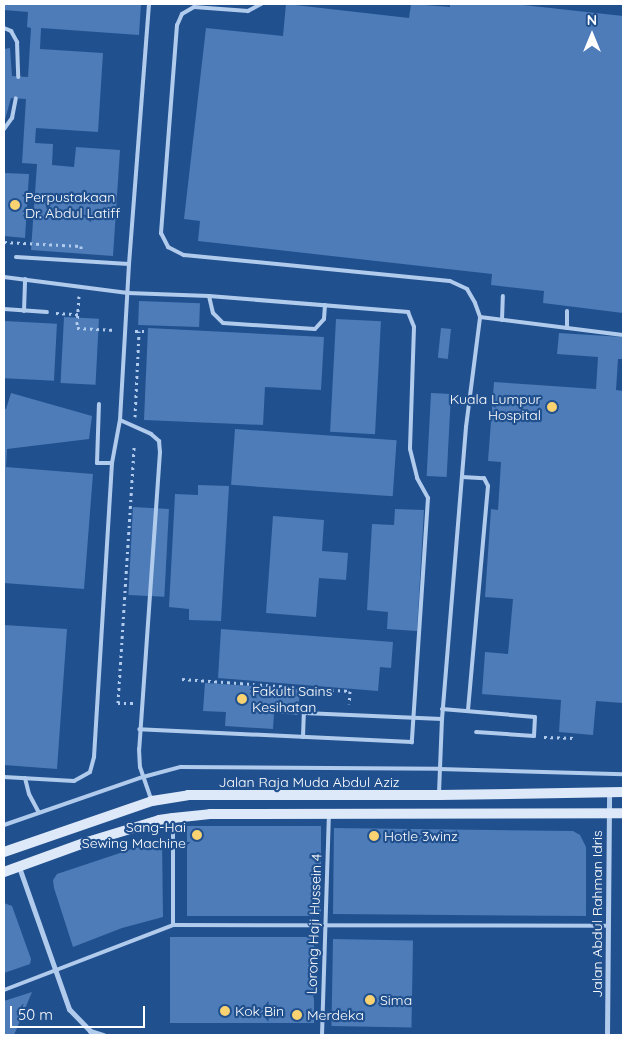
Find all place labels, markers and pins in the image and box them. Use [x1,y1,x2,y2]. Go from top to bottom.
place label: Perpustakaan Dr. Abdul Latiff [25,189,120,222]
marker: Perpustakaan Dr. Abdul Latiff [9,199,21,211]
place label: Kuala Lumpur Hospital [450,391,541,424]
marker: Kuala Lumpur Hospital [545,400,559,414]
place label: Fakulti Sains Kesihatan [252,683,332,716]
marker: Fakulti Sains Kesihatan [236,693,248,705]
place label: Sang-Hai Sewing Machine [82,819,186,852]
marker: Sang-Hai Sewing Machine [190,828,204,842]
place label: Hotle 3winz [384,828,458,844]
marker: Hotle 3winz [368,830,380,842]
place label: Sima [380,992,412,1008]
marker: Sima [364,994,376,1006]
place label: Kok Bin [235,1003,284,1019]
marker: Kok Bin [219,1005,231,1017]
place label: Merdeka [307,1007,364,1023]
marker: Merdeka [291,1009,303,1021]

